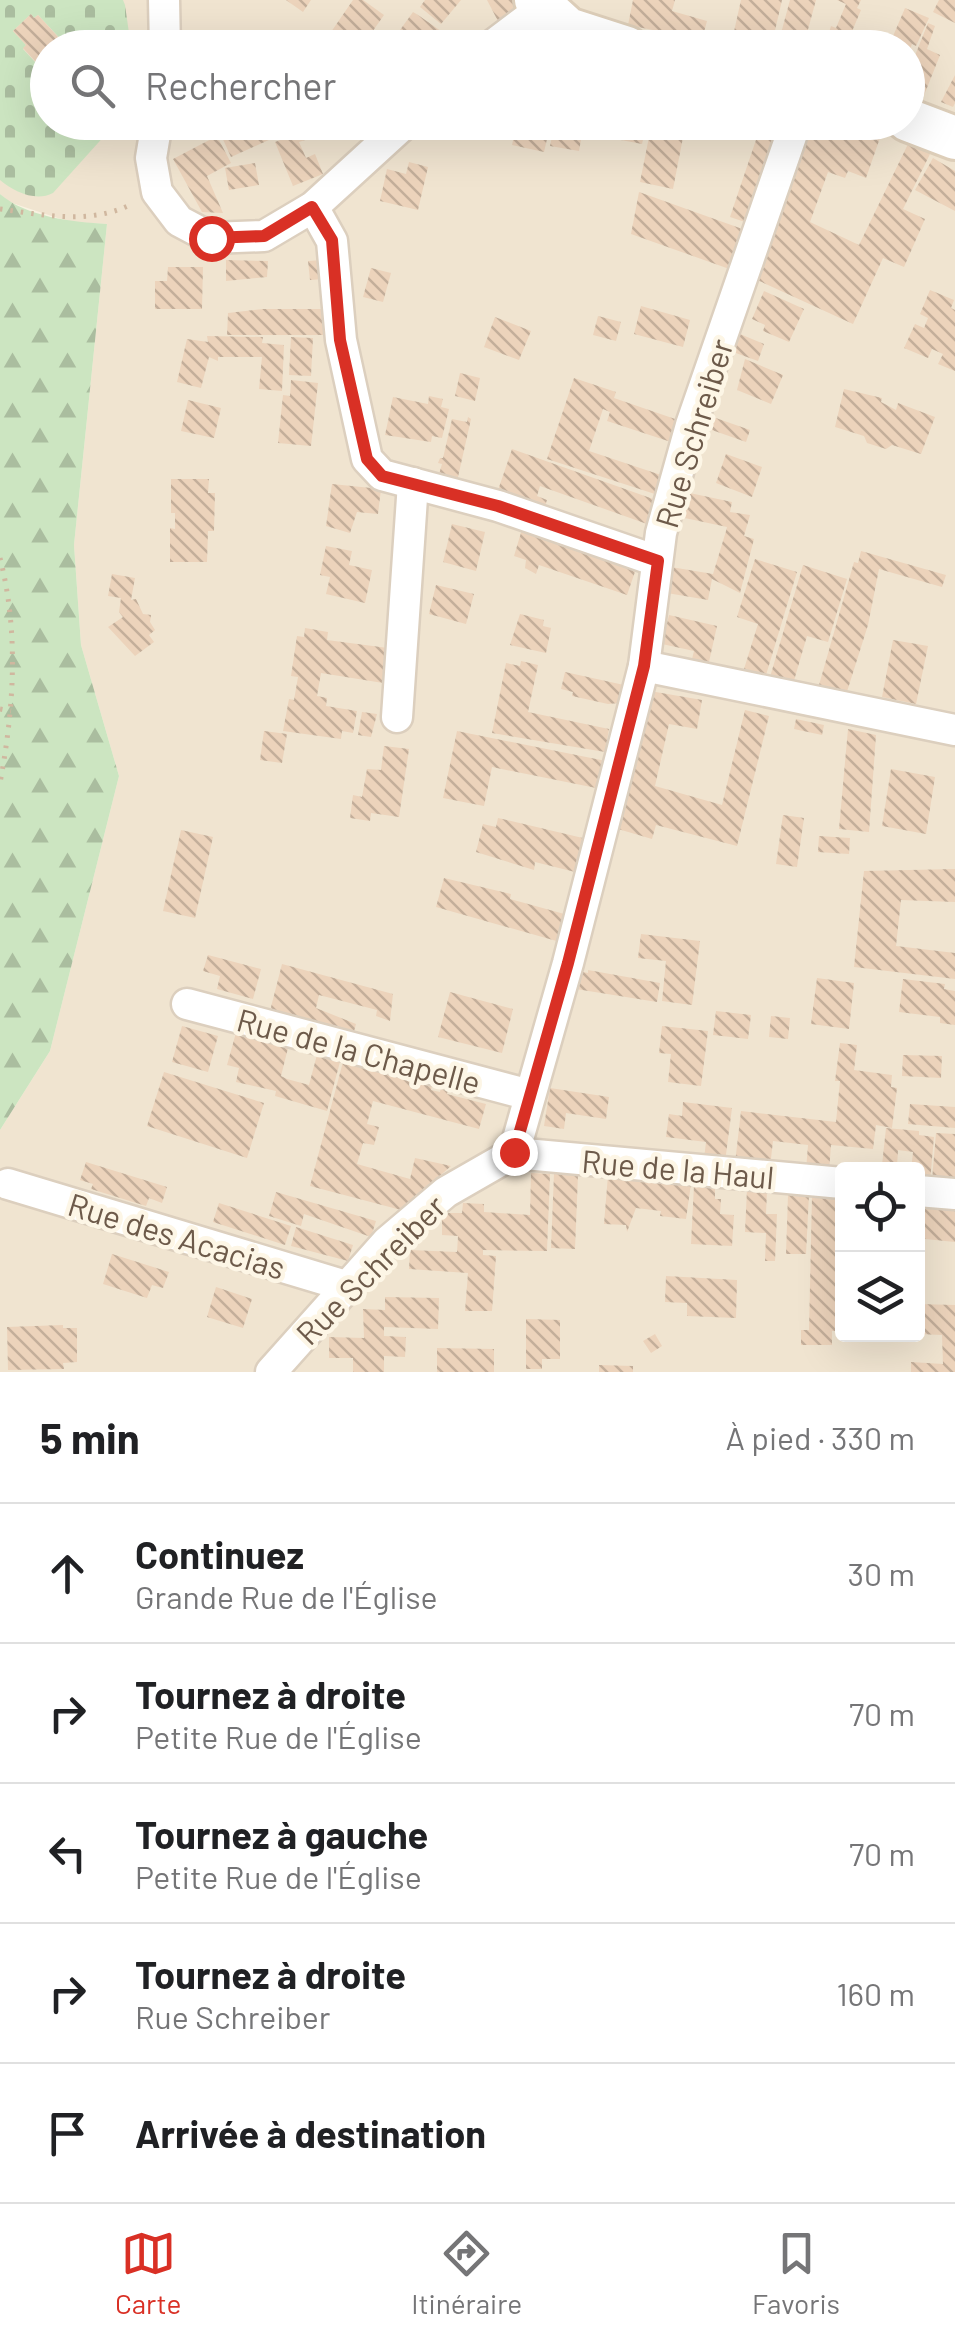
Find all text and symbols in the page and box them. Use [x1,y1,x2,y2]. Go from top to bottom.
search box [30,30,925,140]
icon: search [65,58,120,113]
text: Rechercher [145,62,336,108]
route start [189,216,235,262]
street label: Rue Schreiber [646,334,740,532]
street label: Rue de la Chapelle [233,999,485,1101]
route end [492,1130,538,1176]
street label: Rue de la Haul [580,1141,776,1195]
map controls [835,1162,925,1342]
button: locate [835,1162,925,1252]
street label: Rue des Acacias [64,1184,290,1286]
street label: Rue Schreiber [287,1186,453,1352]
button: layers [835,1252,925,1342]
text: 5 min [40,1412,140,1462]
text: À pied · 330 m [725,1418,915,1456]
text: Continuez [135,1531,304,1577]
icon: ahead [40,1546,95,1601]
text: 30 m [848,1554,915,1592]
text: Grande Rue de l'Église [135,1577,438,1615]
text: Tournez à droite [135,1671,406,1717]
icon: right [40,1686,95,1741]
text: 70 m [849,1694,915,1732]
text: Petite Rue de l'Église [135,1717,422,1755]
text: Tournez à gauche [135,1811,428,1857]
icon: left [40,1826,95,1881]
text: 70 m [849,1834,915,1872]
text: Petite Rue de l'Église [135,1857,422,1895]
text: Tournez à droite [135,1951,406,1997]
icon: right [40,1966,95,2021]
text: 160 m [836,1974,915,2012]
text: Rue Schreiber [135,1997,330,2035]
icon: arrive [40,2106,95,2161]
text: Arrivée à destination [135,2110,486,2156]
tab: Carte [115,2226,181,2320]
tab: Itinéraire [411,2226,522,2320]
tab: Favoris [752,2226,840,2320]

